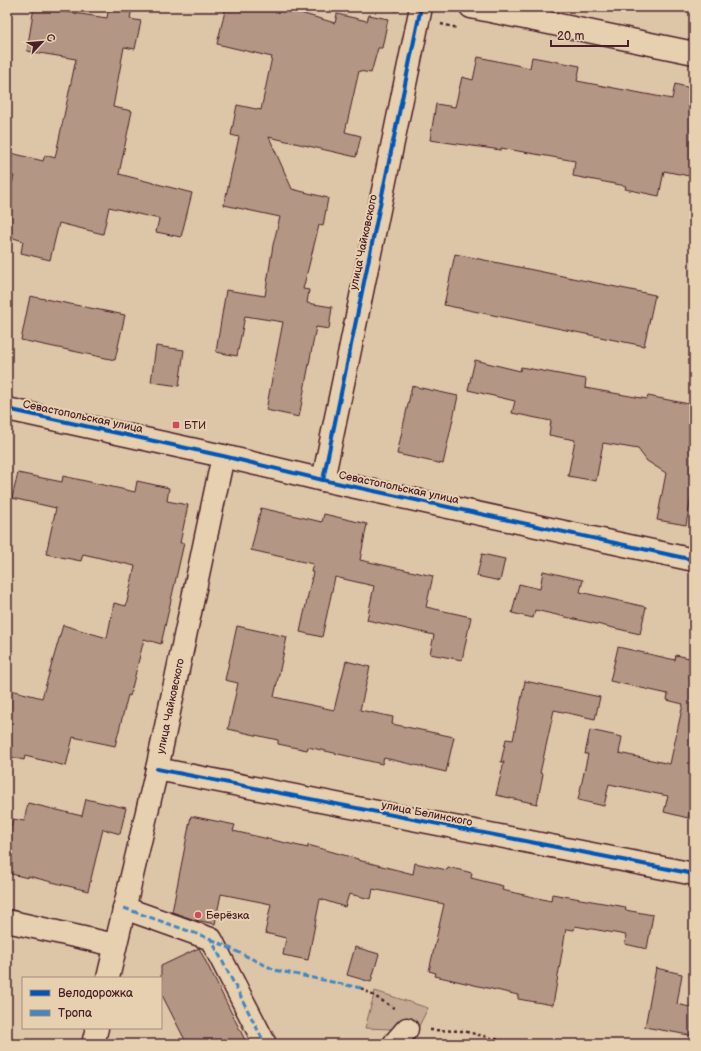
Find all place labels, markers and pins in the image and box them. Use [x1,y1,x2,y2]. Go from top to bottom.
place label: БТИ [184,419,206,432]
marker: БТИ [171,420,181,430]
place label: Берёзка [206,909,250,922]
marker: Берёзка [193,910,203,920]

